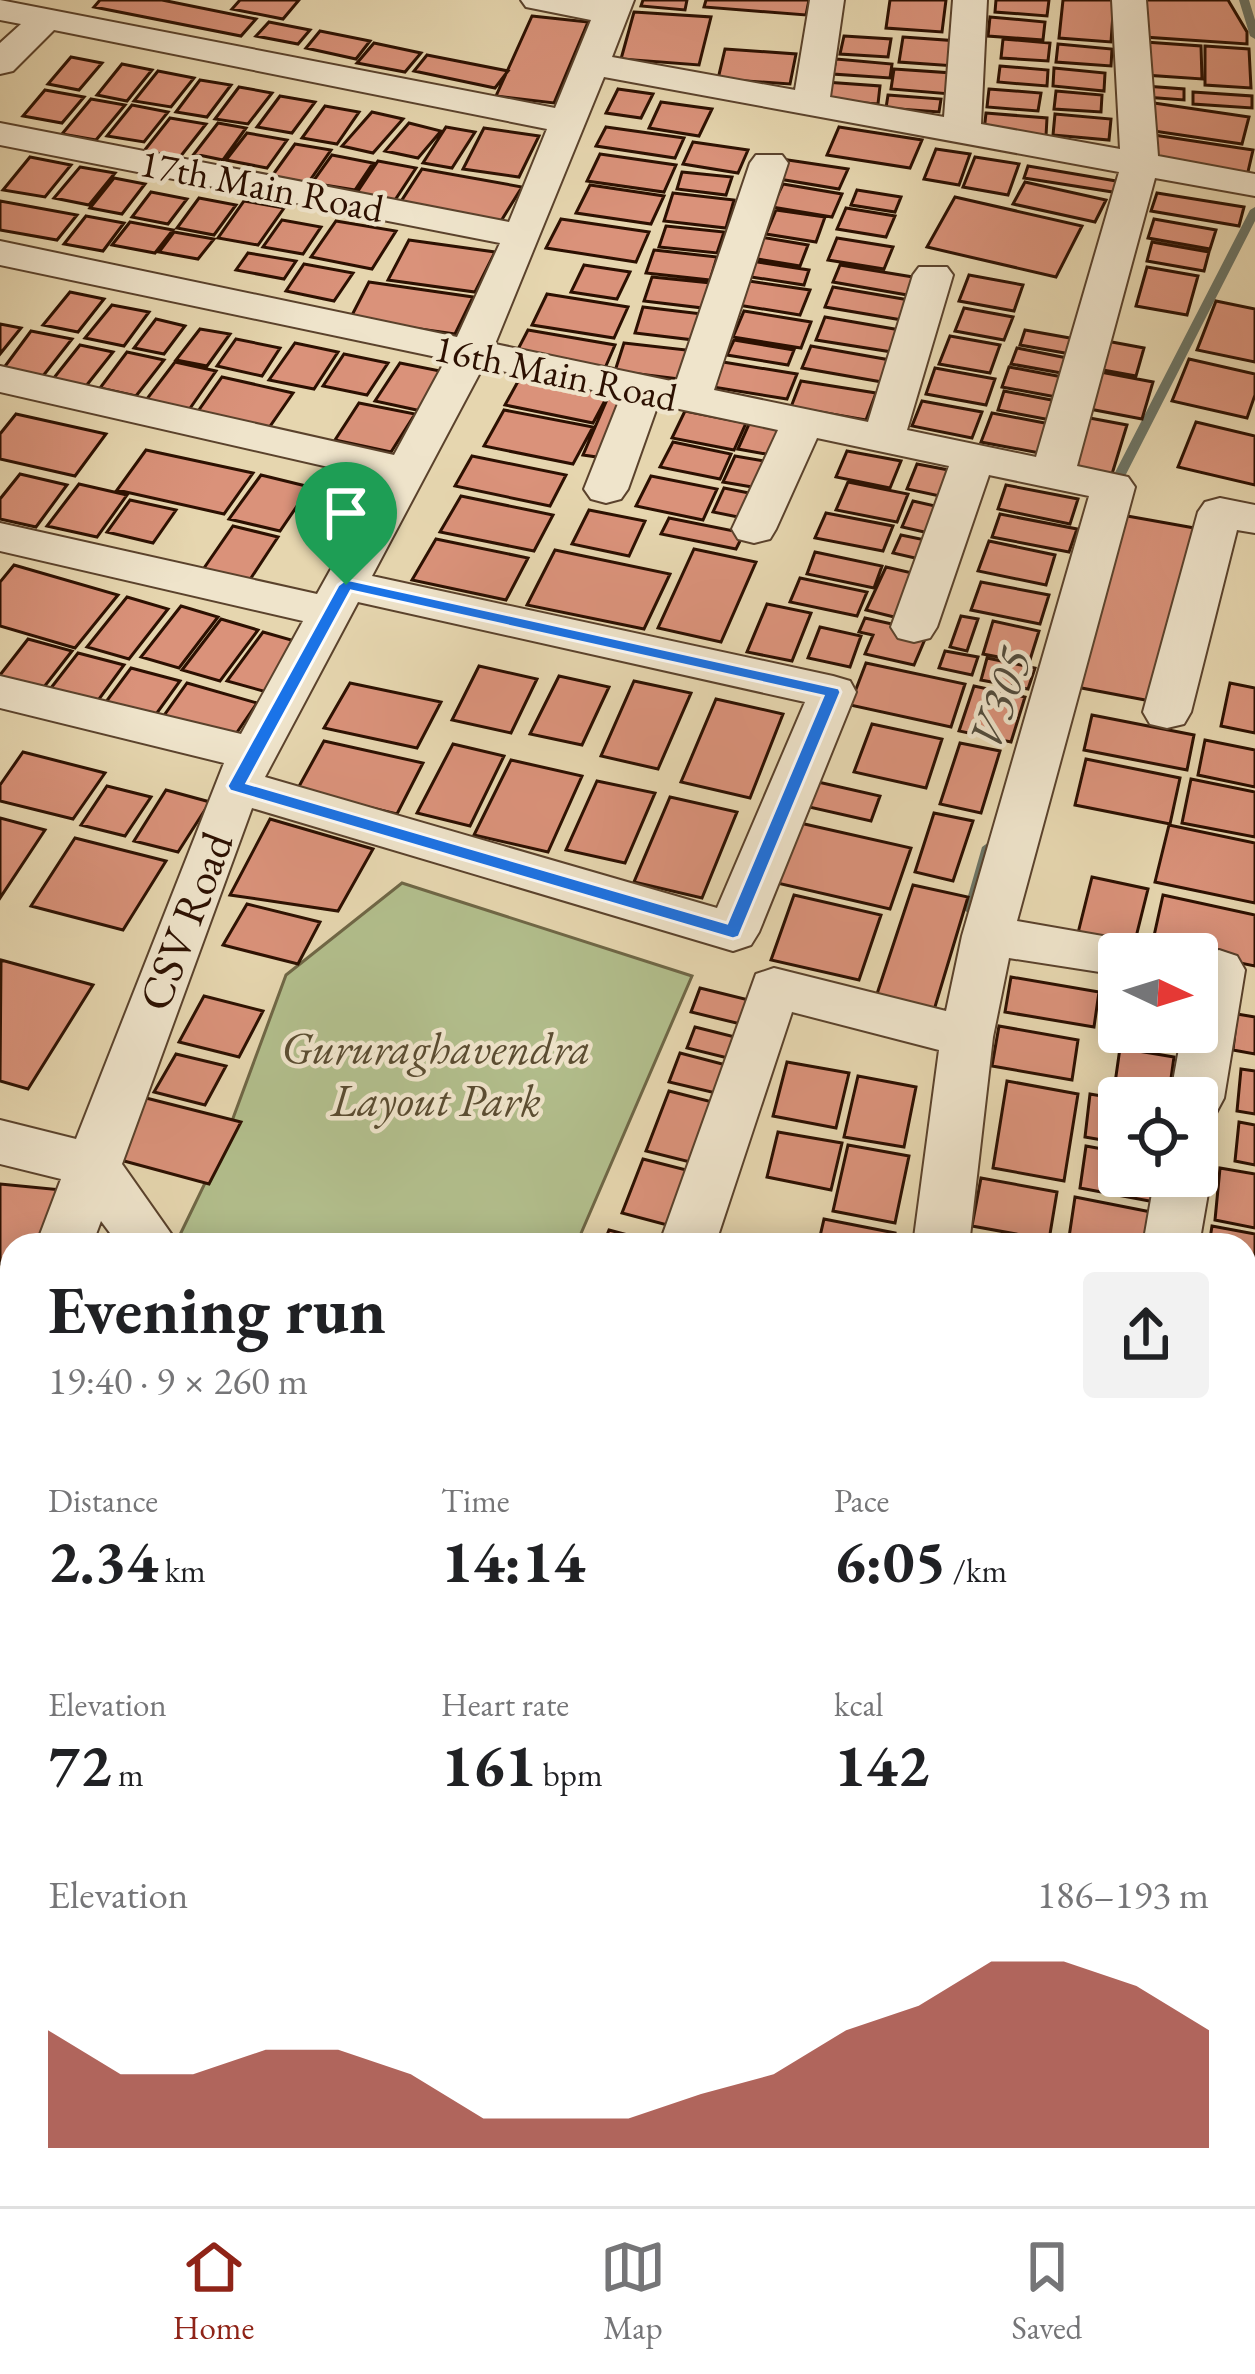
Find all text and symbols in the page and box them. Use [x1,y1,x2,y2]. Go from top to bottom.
street label: 17th Main Road [136,137,388,234]
street label: 16th Main Road [430,322,682,423]
pin [295,462,397,585]
icon: arrive [313,480,379,546]
water label: V305 [953,638,1046,756]
street label: CSV Road [125,823,246,1018]
north arrow [1098,933,1218,1053]
map controls [1098,933,1218,1197]
park label: Gururaghavendra Layout Park [281,1019,591,1129]
button: locate [1098,1077,1218,1197]
text: Evening run [48,1267,386,1353]
button: share [1083,1272,1209,1398]
text: 19:40 · 9 × 260 m [48,1355,308,1406]
text: Distance [48,1479,158,1522]
text: Time [441,1479,510,1522]
text: Pace [834,1479,889,1522]
text: 2.34 [48,1522,158,1600]
text: 14:14 [441,1522,585,1600]
text: 6:05 [834,1522,946,1600]
text: km [158,1549,206,1592]
text: /km [946,1549,1007,1592]
text: Elevation [48,1683,167,1726]
text: Heart rate [441,1683,569,1726]
text: kcal [834,1683,884,1726]
text: 72 [48,1726,111,1804]
text: 161 [441,1726,536,1804]
text: 142 [834,1726,929,1804]
text: m [111,1753,144,1796]
text: bpm [536,1753,603,1796]
text: Elevation [48,1869,188,1920]
text: 186–193 m [1037,1869,1209,1920]
tab: Home [173,2234,254,2349]
tab: Map [600,2234,666,2349]
tab: Saved [1011,2234,1082,2349]

